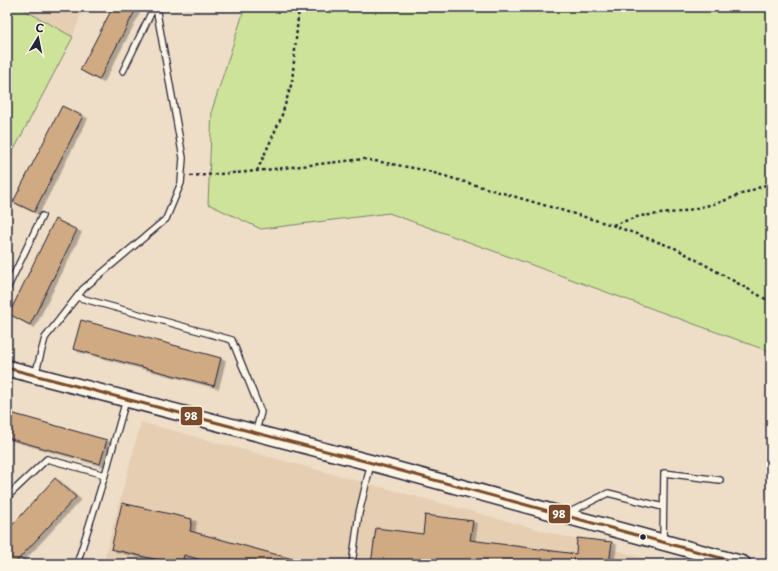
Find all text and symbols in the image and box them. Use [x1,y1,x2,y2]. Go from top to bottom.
north arrow [18,18,58,58]
text: С [34,19,45,37]
line badge: 98 [180,406,203,426]
text: 98 [184,407,198,424]
line badge: 98 [548,504,571,524]
text: 98 [552,505,566,522]
unlabelled marker [638,532,648,542]

